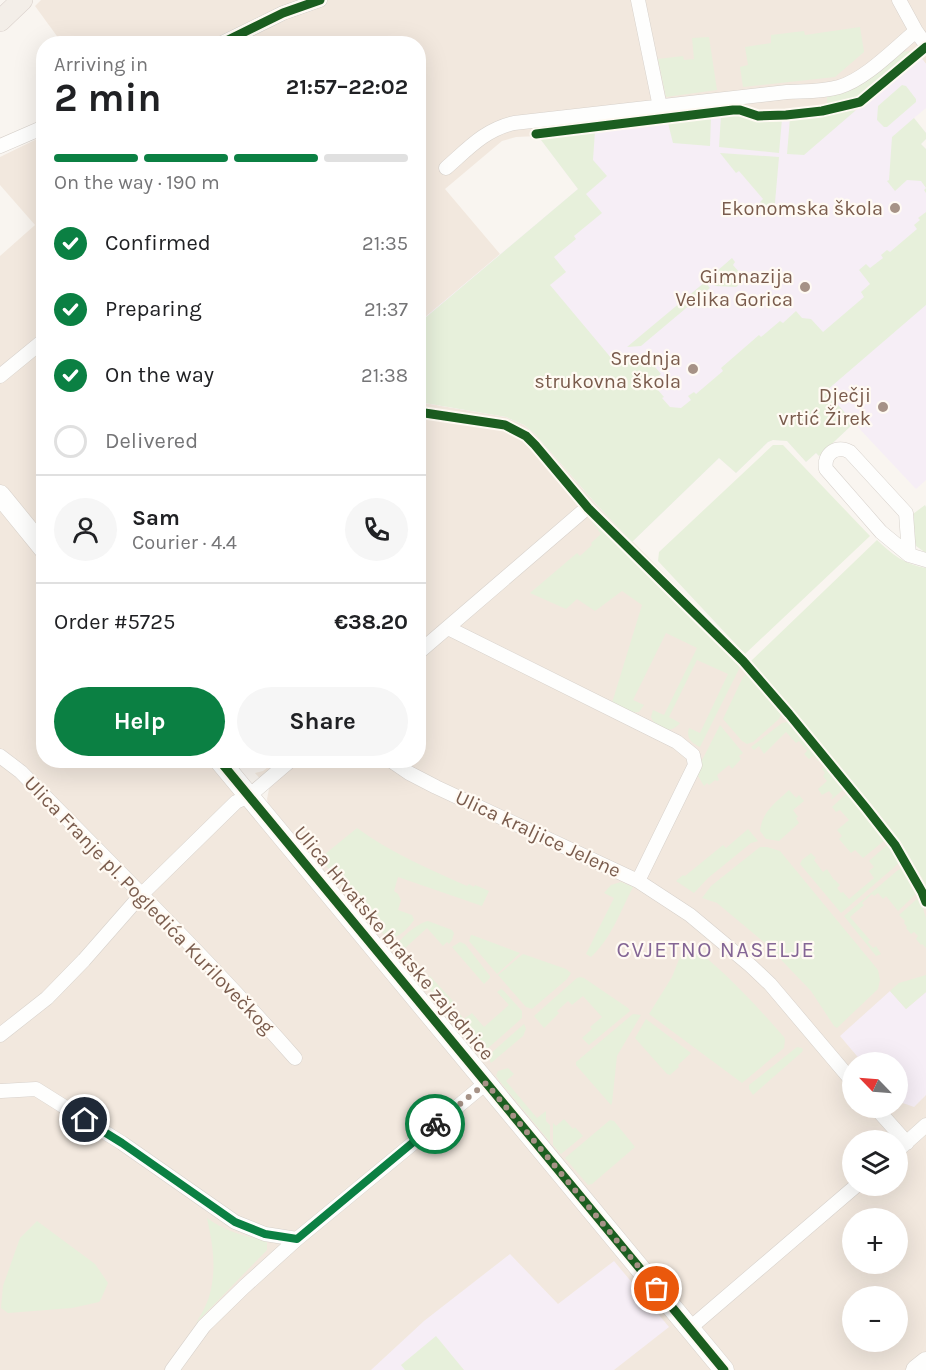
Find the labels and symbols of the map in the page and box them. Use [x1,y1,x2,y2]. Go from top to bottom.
place label: Ekonomska škola [721,197,883,220]
marker: Ekonomska škola [888,201,902,215]
place label: Gimnazija Velika Gorica [675,265,793,311]
marker: Gimnazija Velika Gorica [798,280,812,294]
place label: Srednja strukovna škola [534,347,681,393]
marker: Srednja strukovna škola [686,362,700,376]
place label: Dječji vrtić Žirek [779,384,871,430]
marker: Dječji vrtić Žirek [876,400,890,414]
street label: Ulica Franje pl. Pogledića Kurilovečkog [19,771,279,1039]
street label: Ulica kraljice Jelene [452,786,624,882]
street label: Ulica Hrvatske bratske zajednice [289,821,499,1065]
district label: CVJETNO NASELJE [617,937,815,963]
north arrow [842,1052,908,1118]
pin [59,1094,110,1145]
courier [405,1094,465,1154]
pin [631,1263,682,1314]

